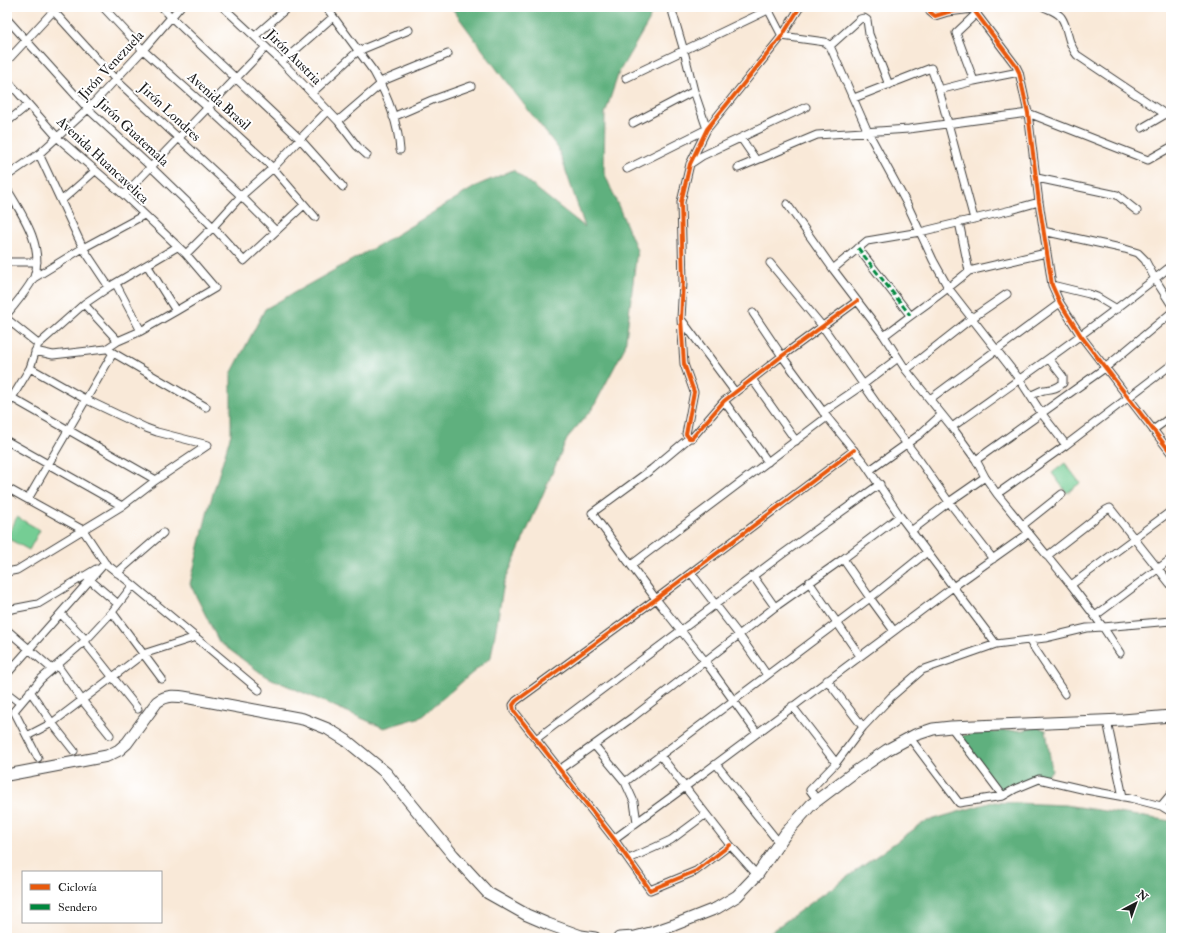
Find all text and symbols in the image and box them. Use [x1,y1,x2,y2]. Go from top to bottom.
street label: Jirón Austria [262,25,325,88]
street label: Jirón Venezuela [74,27,147,104]
street label: Avenida Brasil [183,68,254,134]
street label: Jirón Londres [135,78,205,145]
street label: Jirón Guatemala [93,94,173,170]
street label: Avenida Huancavelica [53,112,153,207]
legend [22,871,162,923]
text: Ciclovía [58,880,98,895]
north arrow [1116,883,1156,923]
text: N [1133,887,1151,905]
text: Sendero [58,900,97,915]

